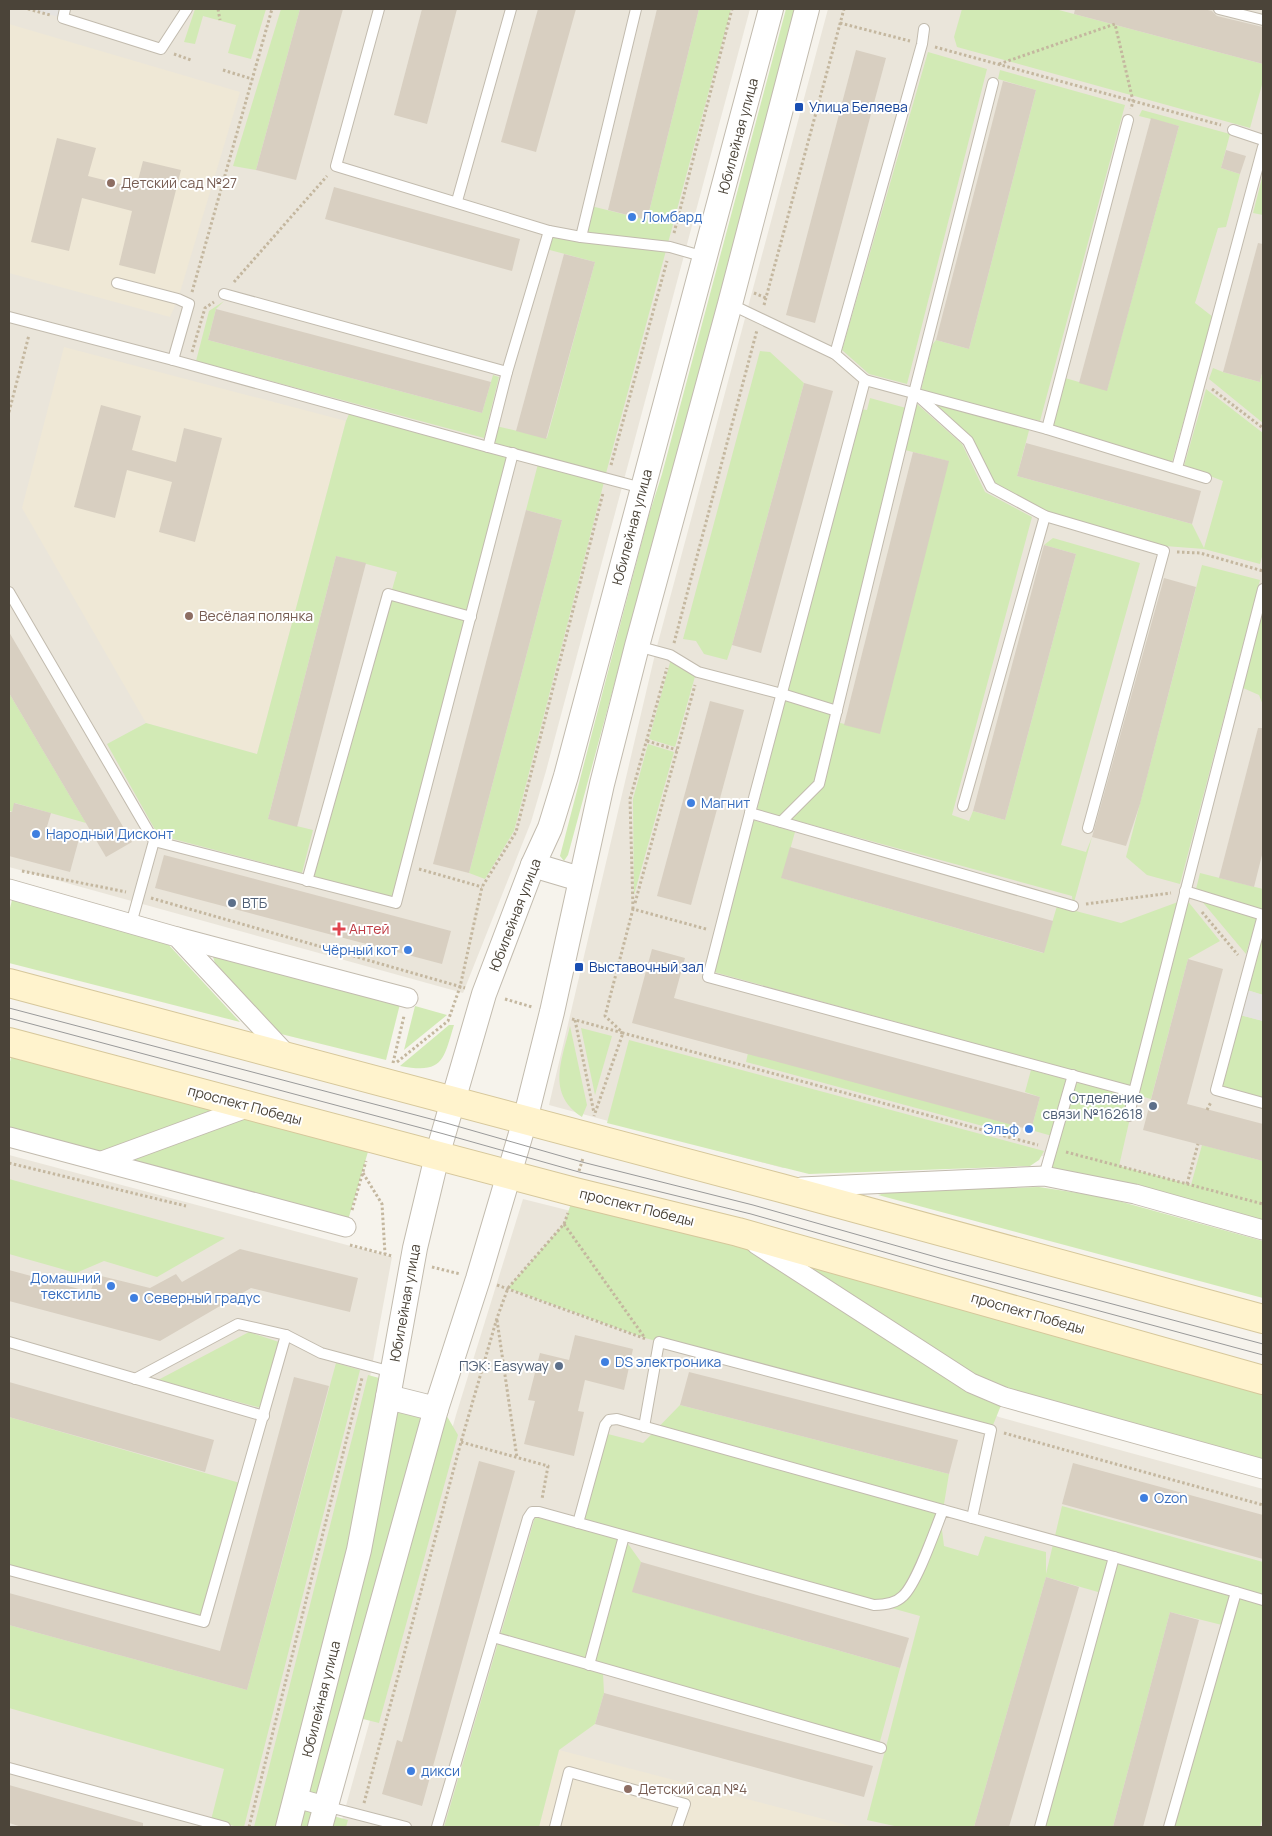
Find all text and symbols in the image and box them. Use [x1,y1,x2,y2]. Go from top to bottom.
street label: Юбилейная улица [713,76,762,196]
place label: Улица Беляева [809,97,908,116]
marker: Улица Беляева [793,101,805,113]
place label: Детский сад №27 [121,173,237,192]
marker: Детский сад №27 [105,177,117,189]
place label: Ломбард [642,207,702,226]
marker: Ломбард [626,211,638,223]
street label: Юбилейная улица [607,467,656,587]
place label: Весёлая полянка [199,606,313,625]
marker: Весёлая полянка [183,610,195,622]
place label: Магнит [701,793,750,812]
marker: Магнит [685,797,697,809]
place label: Народный Дисконт [46,824,173,843]
marker: Народный Дисконт [30,828,42,840]
street label: Юбилейная улица [484,856,545,974]
place label: ВТБ [242,893,268,912]
marker: ВТБ [226,897,238,909]
place label: Антей [349,919,389,938]
marker: Антей [333,923,345,935]
place label: Чёрный кот [322,940,398,959]
marker: Чёрный кот [402,944,414,956]
place label: Выставочный зал [589,957,704,976]
marker: Выставочный зал [573,961,585,973]
street label: проспект Победы [186,1080,304,1129]
place label: Отделение связи №162618 [1042,1088,1143,1123]
marker: Отделение связи №162618 [1147,1100,1159,1112]
place label: Эльф [984,1119,1019,1138]
marker: Эльф [1023,1123,1035,1135]
street label: проспект Победы [578,1183,696,1230]
street label: Юбилейная улица [385,1243,424,1363]
place label: Домашний текстиль [30,1268,101,1303]
marker: Домашний текстиль [105,1280,117,1292]
street label: проспект Победы [969,1287,1087,1338]
place label: Северный градус [144,1288,261,1307]
marker: Северный градус [128,1292,140,1304]
place label: DS электроника [615,1352,721,1371]
place label: ПЭК: Easyway [459,1356,550,1375]
marker: DS электроника [599,1356,611,1368]
marker: ПЭК: Easyway [553,1360,565,1372]
place label: Ozon [1154,1488,1188,1507]
marker: Ozon [1138,1492,1150,1504]
street label: Юбилейная улица [297,1639,344,1759]
place label: дикси [421,1761,460,1780]
marker: дикси [405,1765,417,1777]
place label: Детский сад №4 [638,1779,747,1798]
marker: Детский сад №4 [622,1783,634,1795]

